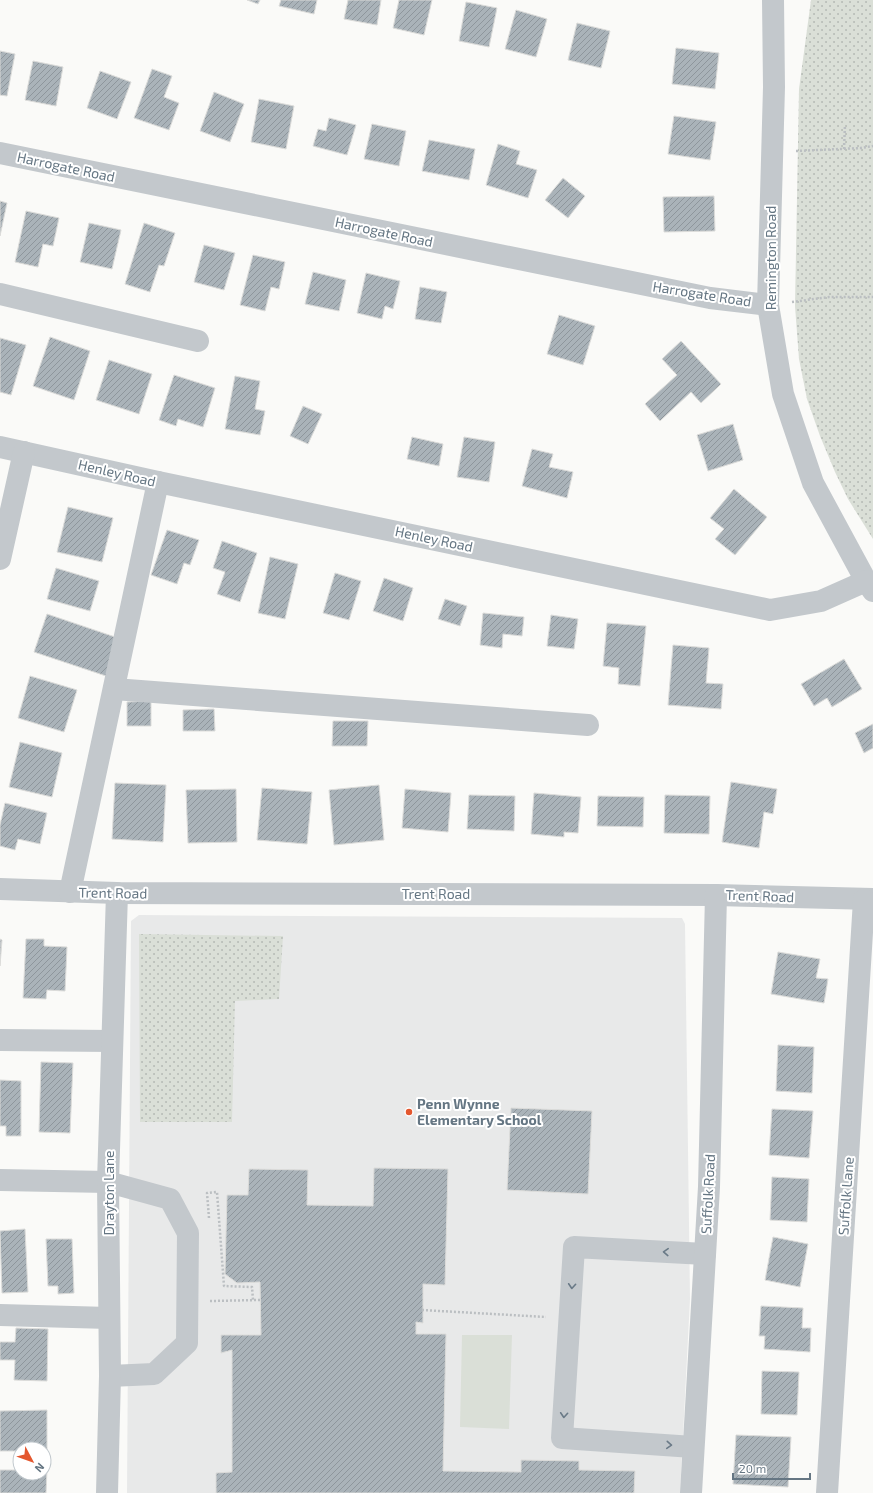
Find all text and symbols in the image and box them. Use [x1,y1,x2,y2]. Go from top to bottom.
street label: Harrogate Road [16,148,117,185]
street label: Remington Road [762,206,779,310]
street label: Harrogate Road [334,213,435,250]
street label: Harrogate Road [652,277,753,310]
street label: Henley Road [77,455,158,490]
street label: Henley Road [394,522,475,555]
street label: Trent Road [79,883,147,902]
street label: Trent Road [402,885,470,902]
street label: Trent Road [725,886,795,905]
place label: Penn Wynne Elementary School [417,1095,542,1128]
marker: Penn Wynne Elementary School [404,1107,414,1117]
street label: Drayton Lane [100,1150,117,1236]
street label: Suffolk Road [697,1154,718,1234]
street label: Suffolk Lane [834,1156,857,1236]
one-way arrow [663,1248,669,1256]
one-way arrow [567,1283,576,1289]
one-way arrow [559,1412,568,1418]
north arrow [12,1441,52,1481]
one-way arrow [666,1441,672,1450]
scale bar [733,1455,810,1481]
text: N [32,1461,47,1475]
text: 20 m [739,1461,766,1475]

